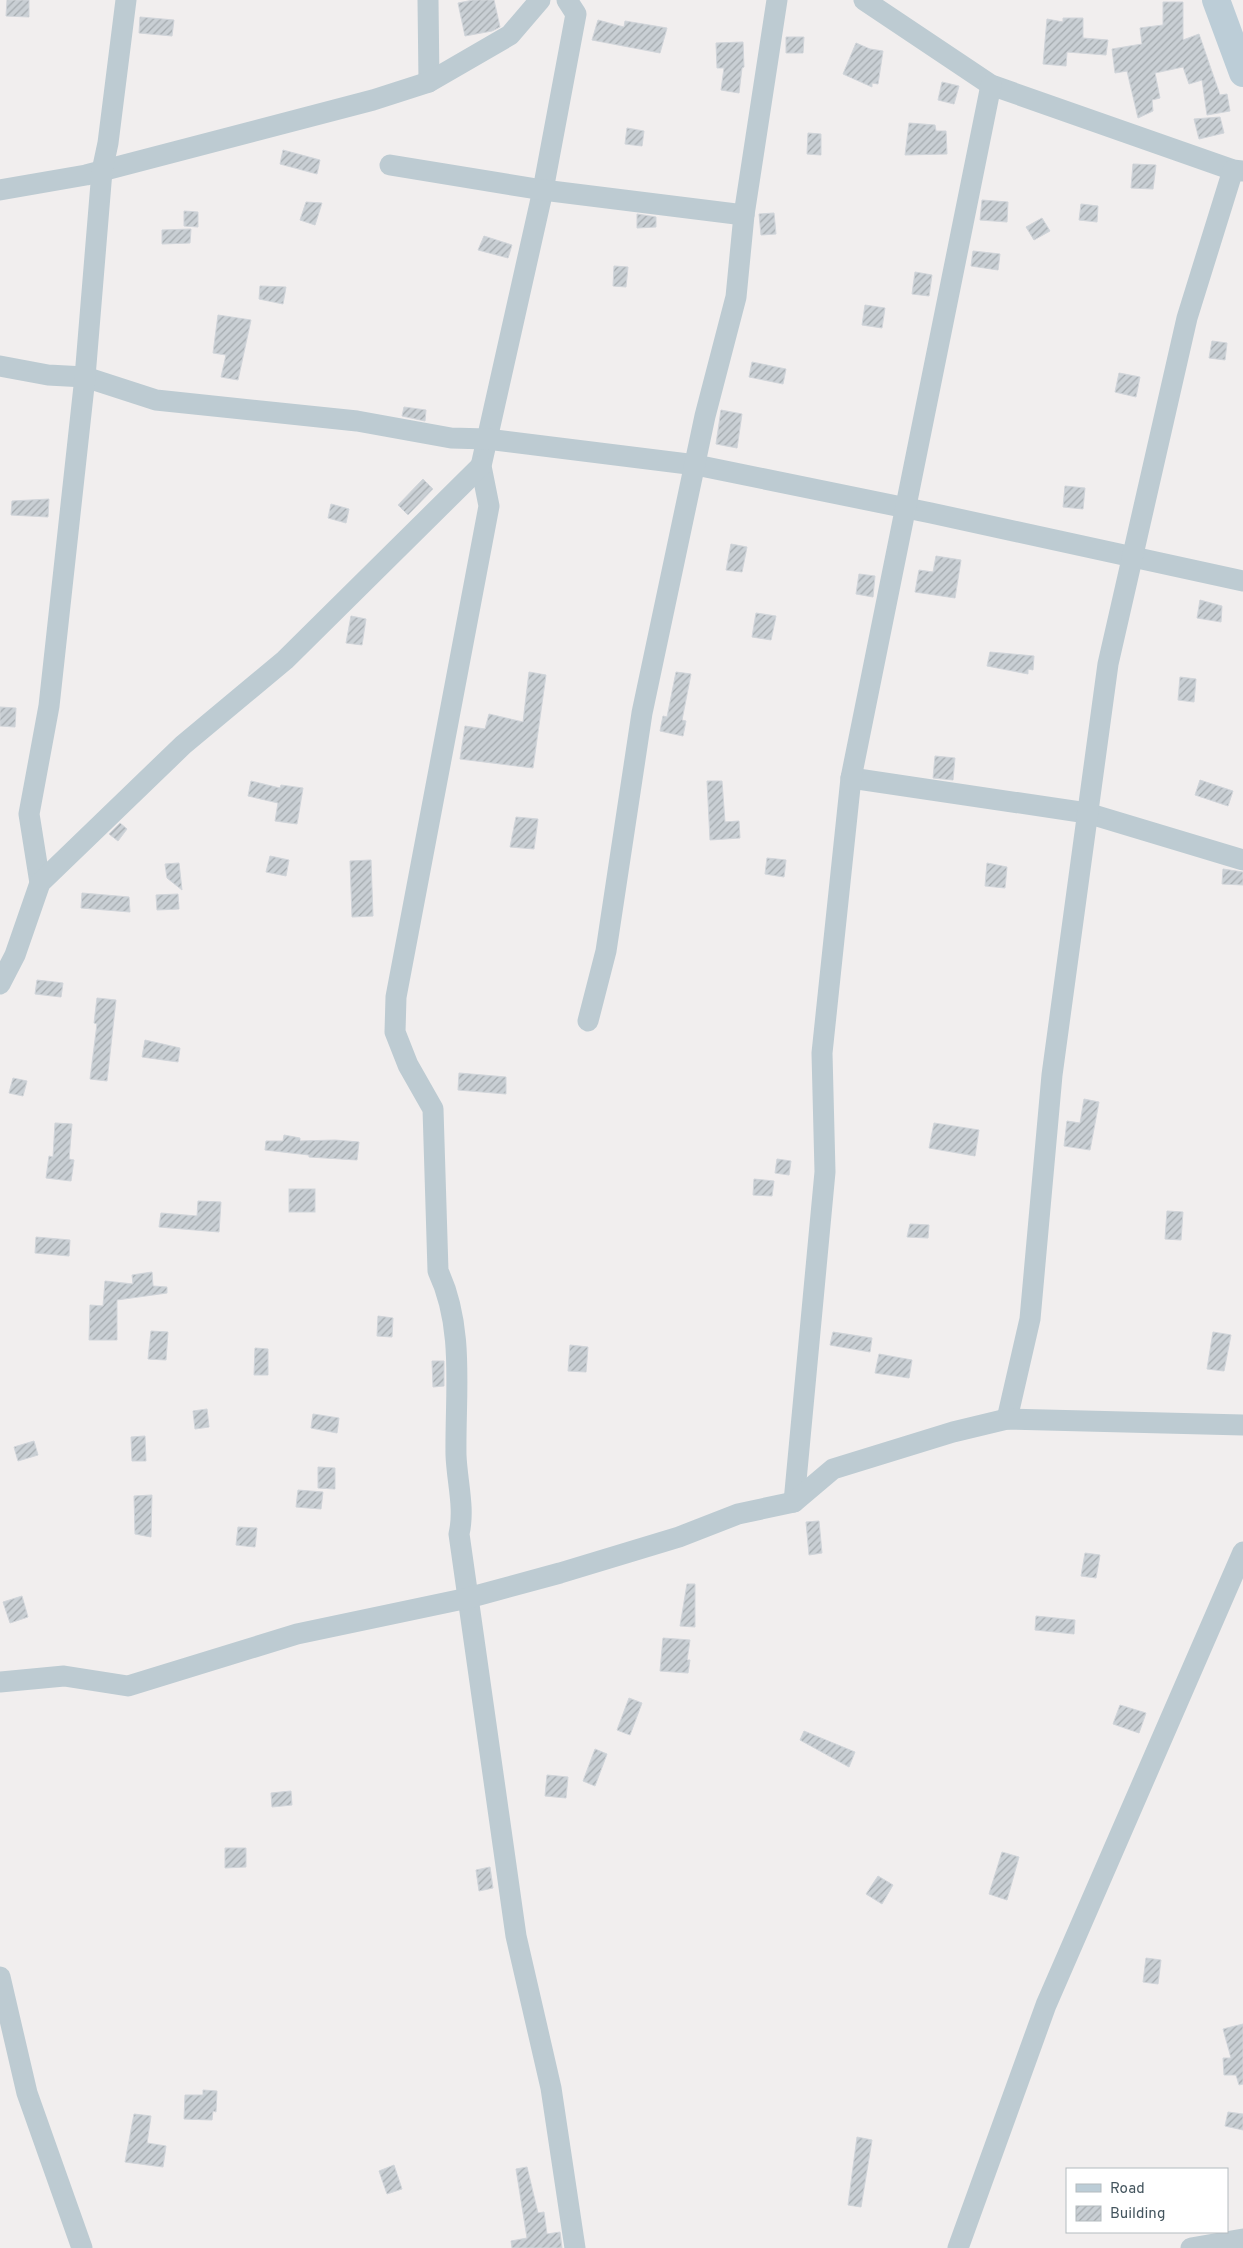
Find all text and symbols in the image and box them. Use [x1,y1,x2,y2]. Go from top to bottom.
legend [1066,2168,1228,2233]
text: Road [1110,2180,1145,2199]
text: Building [1110,2205,1165,2224]

